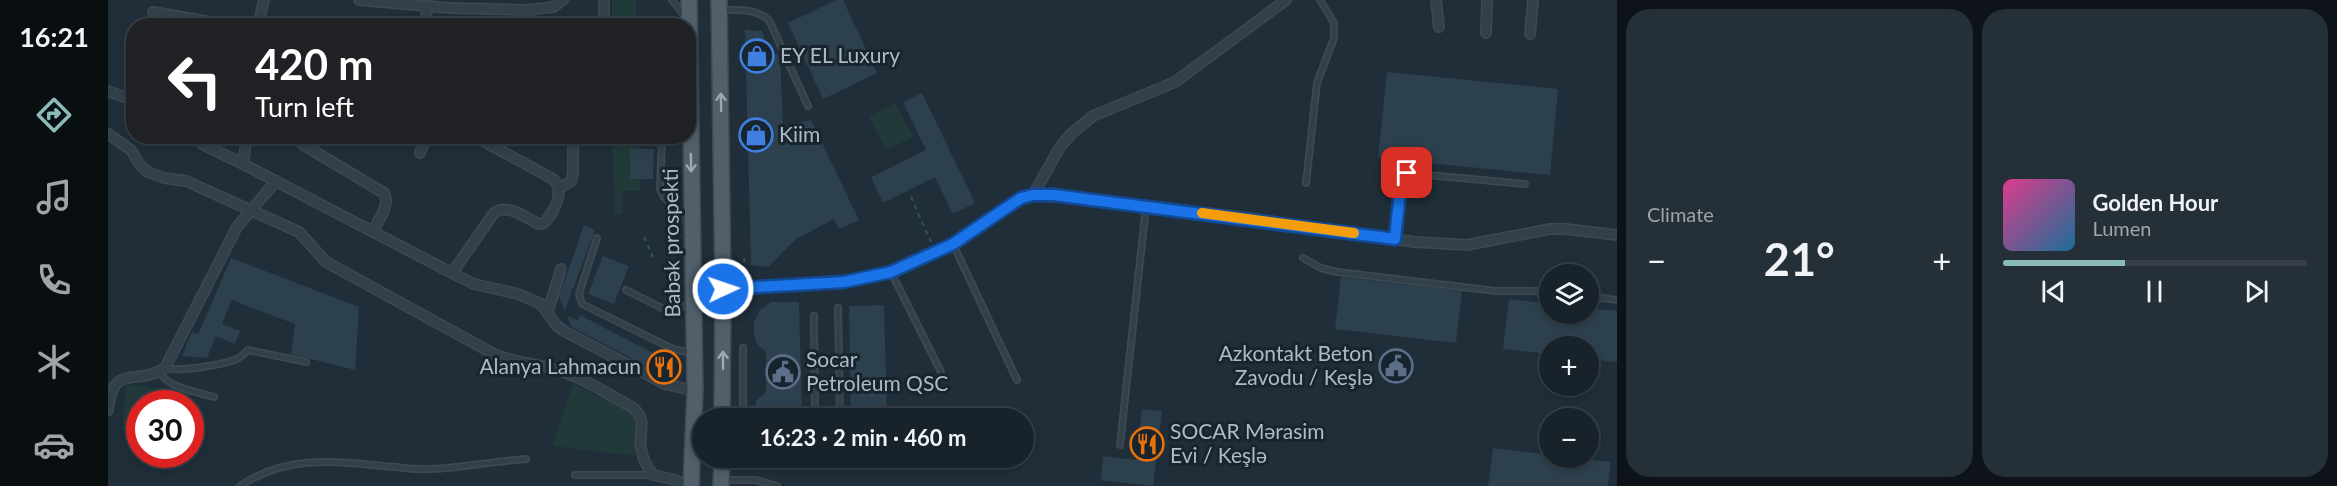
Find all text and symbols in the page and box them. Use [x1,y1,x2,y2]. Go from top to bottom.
text: 16:21 [19,20,89,53]
shop icon: EY EL Luxury [739,38,775,74]
text: 420 m [255,39,373,89]
icon: left [156,42,234,120]
place label: EY EL Luxury [780,42,900,67]
text: Turn left [255,90,354,123]
one-way arrow [715,93,726,113]
icon: directions [33,94,75,136]
shop icon: Kiim [738,117,774,153]
place label: Kiim [779,121,820,146]
pin [1381,147,1432,198]
one-way arrow [685,153,697,173]
icon: arrive [1390,156,1423,189]
street label: Babək prospekti [657,168,684,318]
icon: music [33,176,75,218]
text: Golden Hour [2093,189,2218,216]
text: Climate [1647,202,1714,226]
text: Lumen [2093,216,2152,240]
text: 21° [1764,232,1835,286]
text: − [1647,240,1666,280]
text: + [1932,240,1952,280]
position arrow [691,257,755,321]
icon: phone [33,259,75,301]
map controls [1539,264,1599,468]
button: layers [1539,264,1599,324]
icon: previous [2037,275,2070,308]
icon: pause [2138,275,2171,308]
icon: next [2240,275,2273,308]
button: + [1539,336,1599,396]
place label: Azkontakt Beton Zavodu / Keşlə [1219,340,1373,389]
icon: climate [33,341,75,383]
place label: Socar Petroleum QSC [806,346,948,395]
public building icon: Azkontakt Beton Zavodu / Keşlə [1378,348,1414,384]
restaurant icon: Alanya Lahmacun [646,349,682,385]
one-way arrow [717,351,729,371]
place label: Alanya Lahmacun [479,353,641,378]
public building icon: Socar Petroleum QSC [765,354,801,390]
speed limit sign: 30 [126,390,204,468]
button: − [1539,408,1599,468]
place label: SOCAR Mərasim Evi / Keşlə [1170,418,1325,467]
icon: car [33,424,75,466]
text: 16:23 · 2 min · 460 m [760,424,966,451]
restaurant icon: SOCAR Mərasim Evi / Keşlə [1129,426,1165,462]

